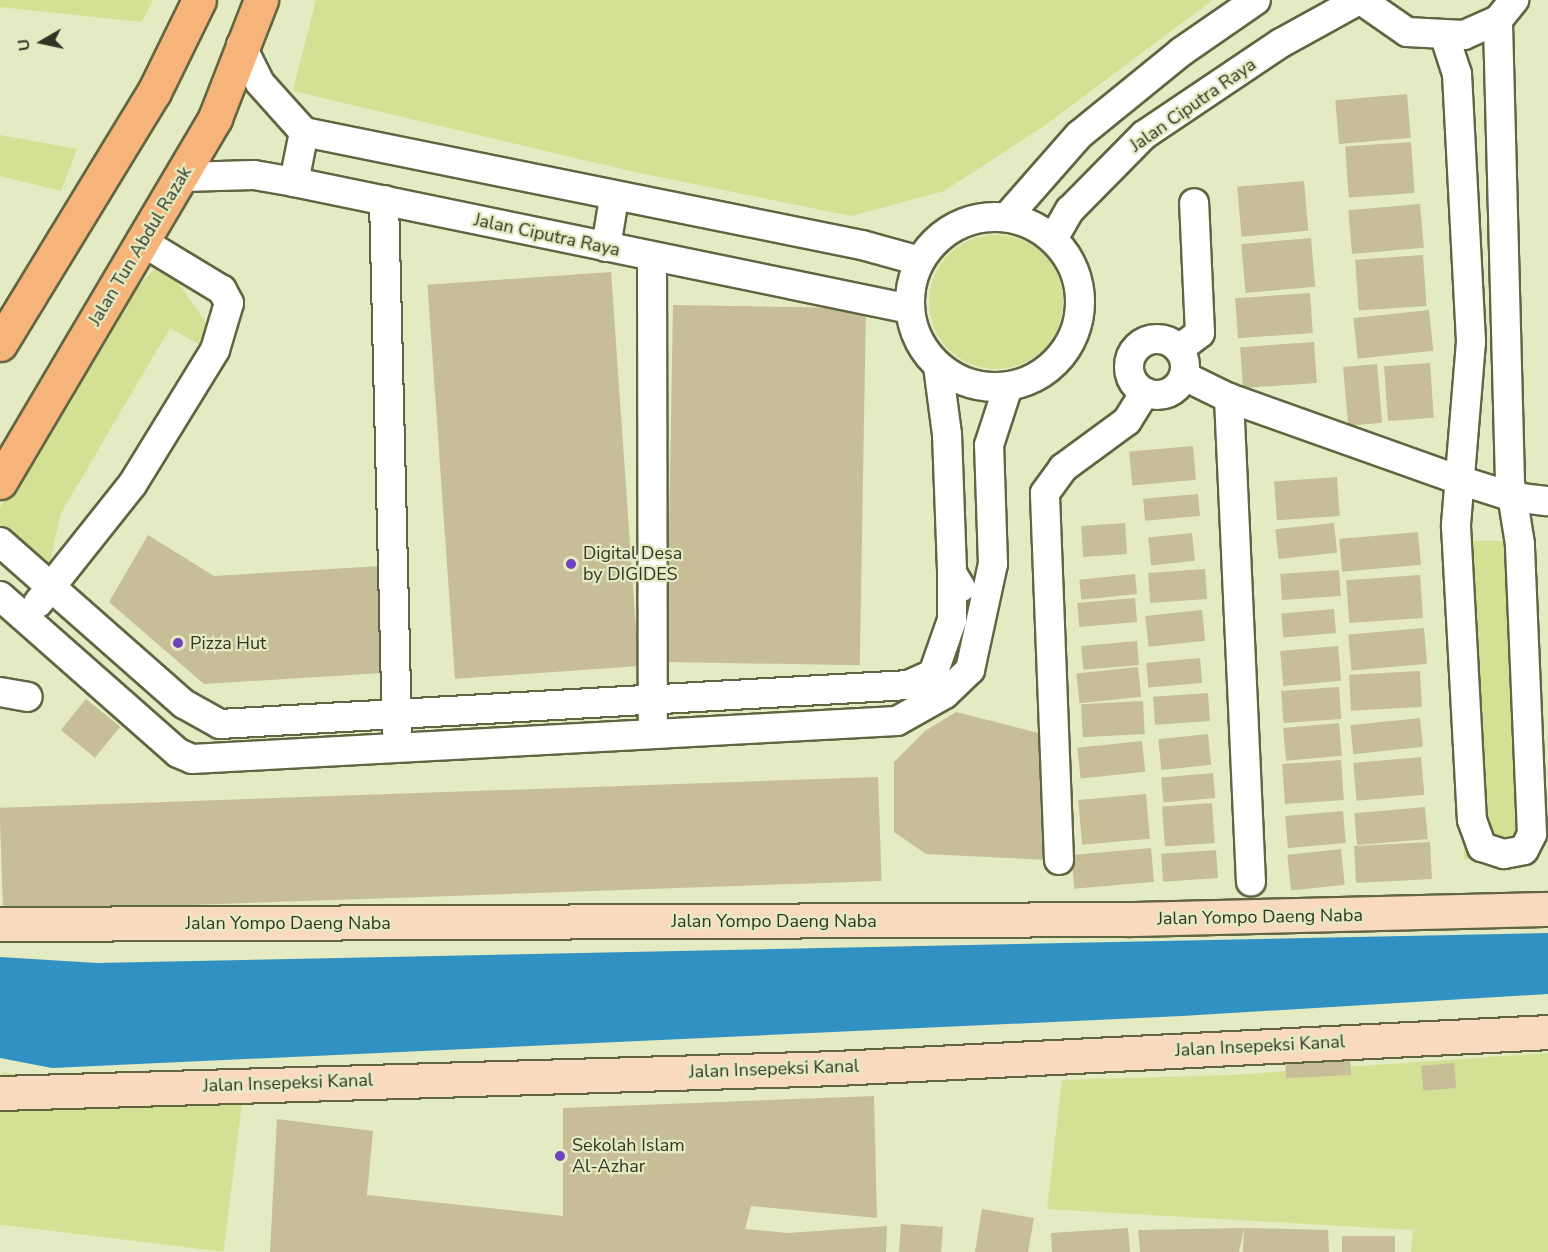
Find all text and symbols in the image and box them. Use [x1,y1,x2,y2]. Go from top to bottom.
north arrow [12,12,72,72]
text: U [12,37,36,52]
street label: Jalan Ciputra Raya [1126,53,1260,157]
street label: Jalan Tun Abdul Razak [84,162,196,330]
street label: Jalan Ciputra Raya [472,209,622,261]
place label: Digital Desa by DIGIDES [583,543,682,586]
marker: Digital Desa by DIGIDES [564,557,578,571]
place label: Pizza Hut [190,632,266,654]
marker: Pizza Hut [171,636,185,650]
street label: Jalan Yompo Daeng Naba [1157,904,1363,930]
street label: Jalan Yompo Daeng Naba [671,910,877,932]
street label: Jalan Yompo Daeng Naba [185,912,391,934]
street label: Jalan Insepeksi Kanal [1174,1031,1346,1061]
street label: Jalan Insepeksi Kanal [688,1055,860,1083]
street label: Jalan Insepeksi Kanal [202,1069,374,1097]
place label: Sekolah Islam Al-Azhar [572,1135,685,1178]
marker: Sekolah Islam Al-Azhar [553,1149,567,1163]

